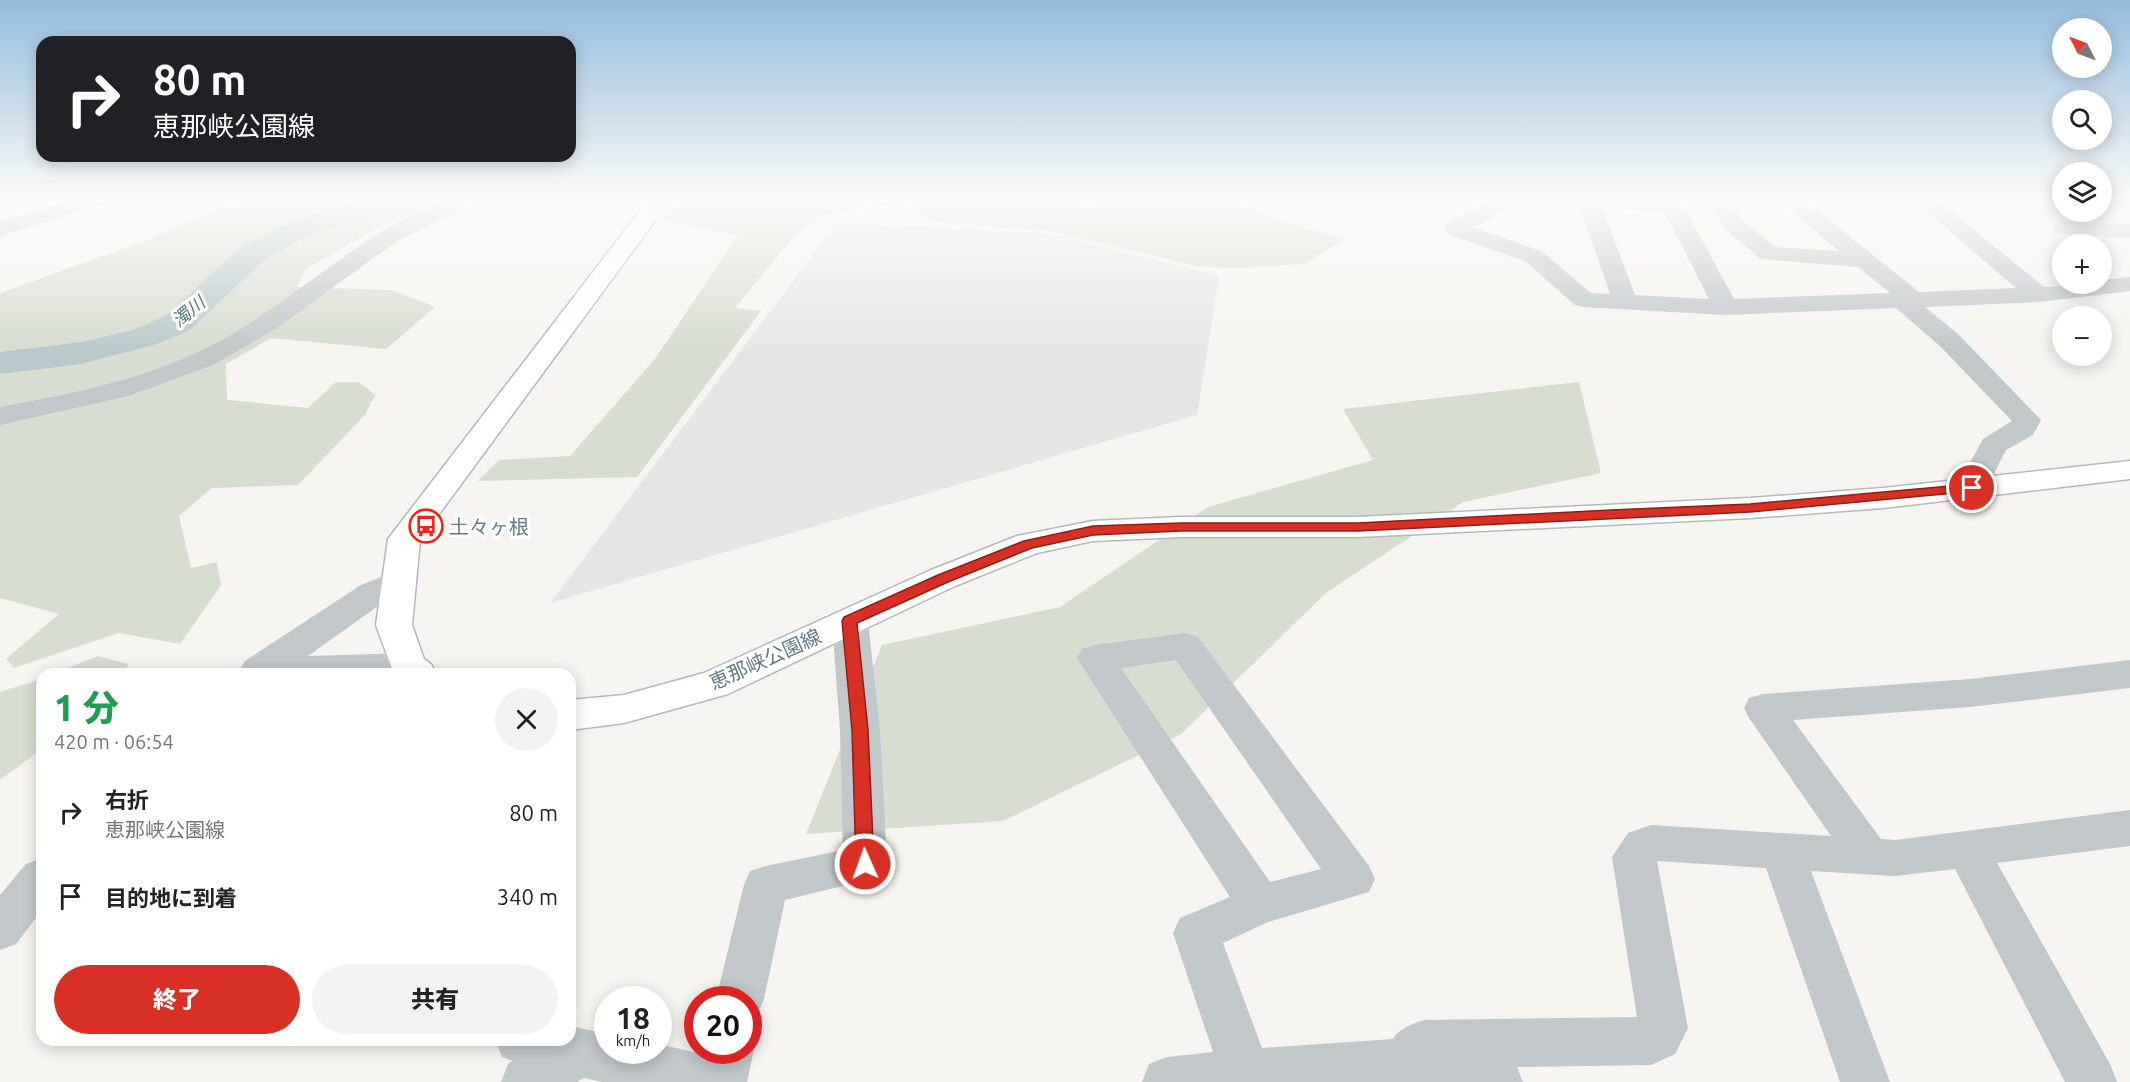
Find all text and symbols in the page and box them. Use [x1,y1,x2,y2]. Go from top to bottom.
north arrow [2052,18,2112,78]
map controls [2052,18,2112,366]
text: 80 m [153,56,247,103]
icon: right [54,60,132,138]
button: search [2052,90,2112,150]
text: 恵那峡公園線 [153,111,315,141]
button: layers [2052,162,2112,222]
button: + [2052,234,2112,294]
water label: 濁川 [168,291,210,330]
button: − [2052,306,2112,366]
pin [1946,462,1997,513]
icon: arrive [1955,471,1988,504]
bus stop icon: 土々ヶ根 [408,508,444,544]
place label: 土々ヶ根 [449,515,529,538]
street label: 恵那峡公園線 [706,624,824,694]
text: 1 分 [54,687,119,728]
button: close [495,688,558,751]
text: 420 m · 06:54 [54,730,174,753]
text: 右折 [105,787,149,812]
icon: right [54,796,87,829]
text: 80 m [509,800,558,825]
text: 恵那峡公園線 [105,818,225,841]
position arrow [833,832,897,896]
icon: arrive [54,880,87,913]
text: 340 m [497,884,558,909]
text: 目的地に到着 [105,885,237,910]
button: 終了 [54,965,300,1034]
button: 共有 [312,965,558,1034]
speed limit sign: 20 [684,986,762,1064]
text: 18 [616,1001,650,1035]
text: km/h [616,1032,650,1049]

